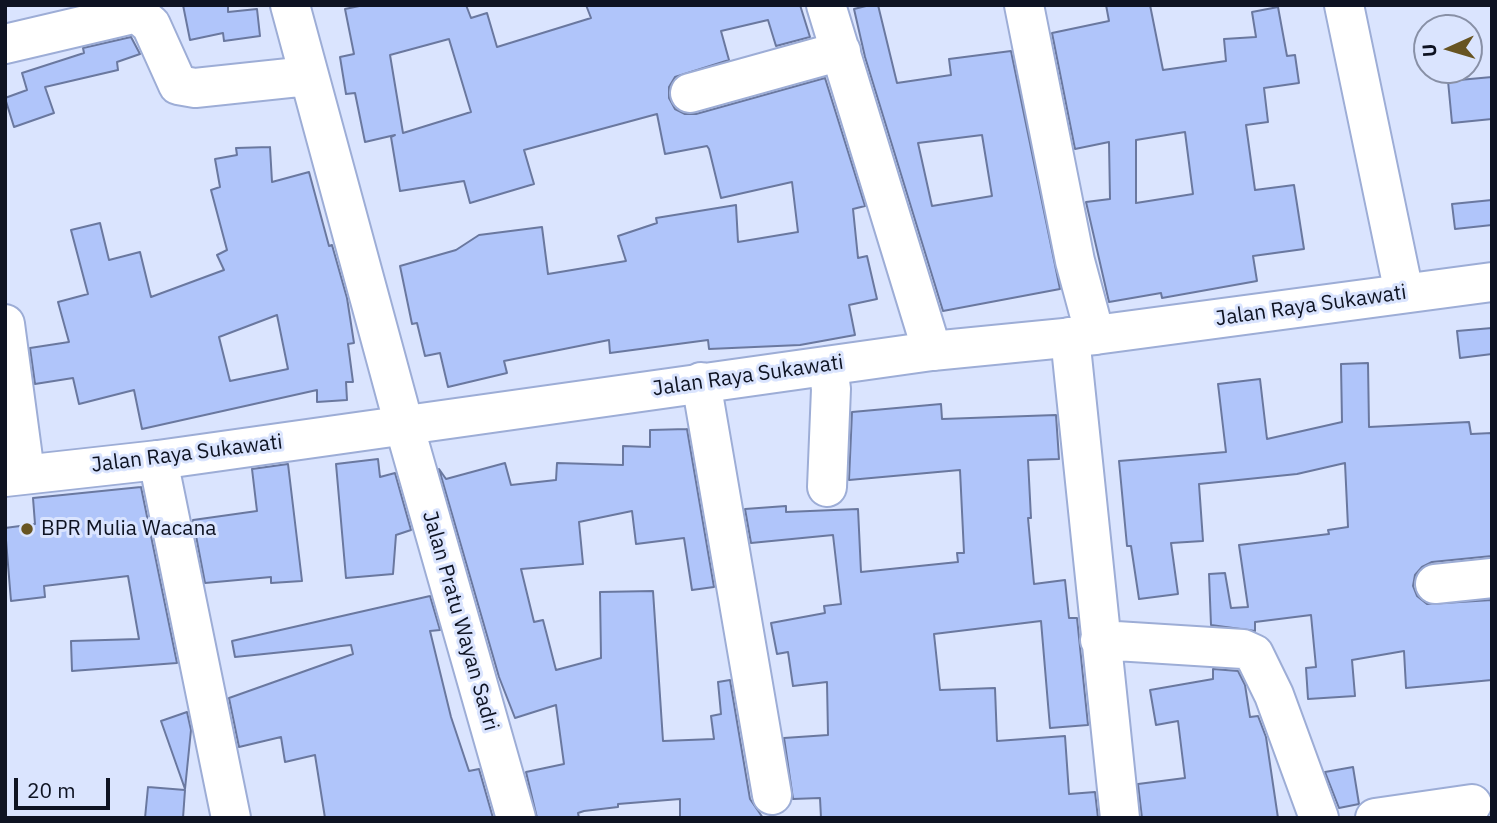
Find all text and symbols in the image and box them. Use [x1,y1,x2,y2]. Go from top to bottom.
north arrow [1413,14,1483,84]
text: U [1417,43,1441,58]
street label: Jalan Raya Sukawati [1214,280,1408,332]
street label: Jalan Raya Sukawati [651,350,845,402]
street label: Jalan Raya Sukawati [90,430,284,478]
street label: Jalan Pratu Wayan Sadri [416,508,504,734]
place label: BPR Mulia Wacana [41,516,217,542]
marker: BPR Mulia Wacana [19,521,35,537]
scale bar [18,764,114,808]
text: 20 m [27,776,76,804]

